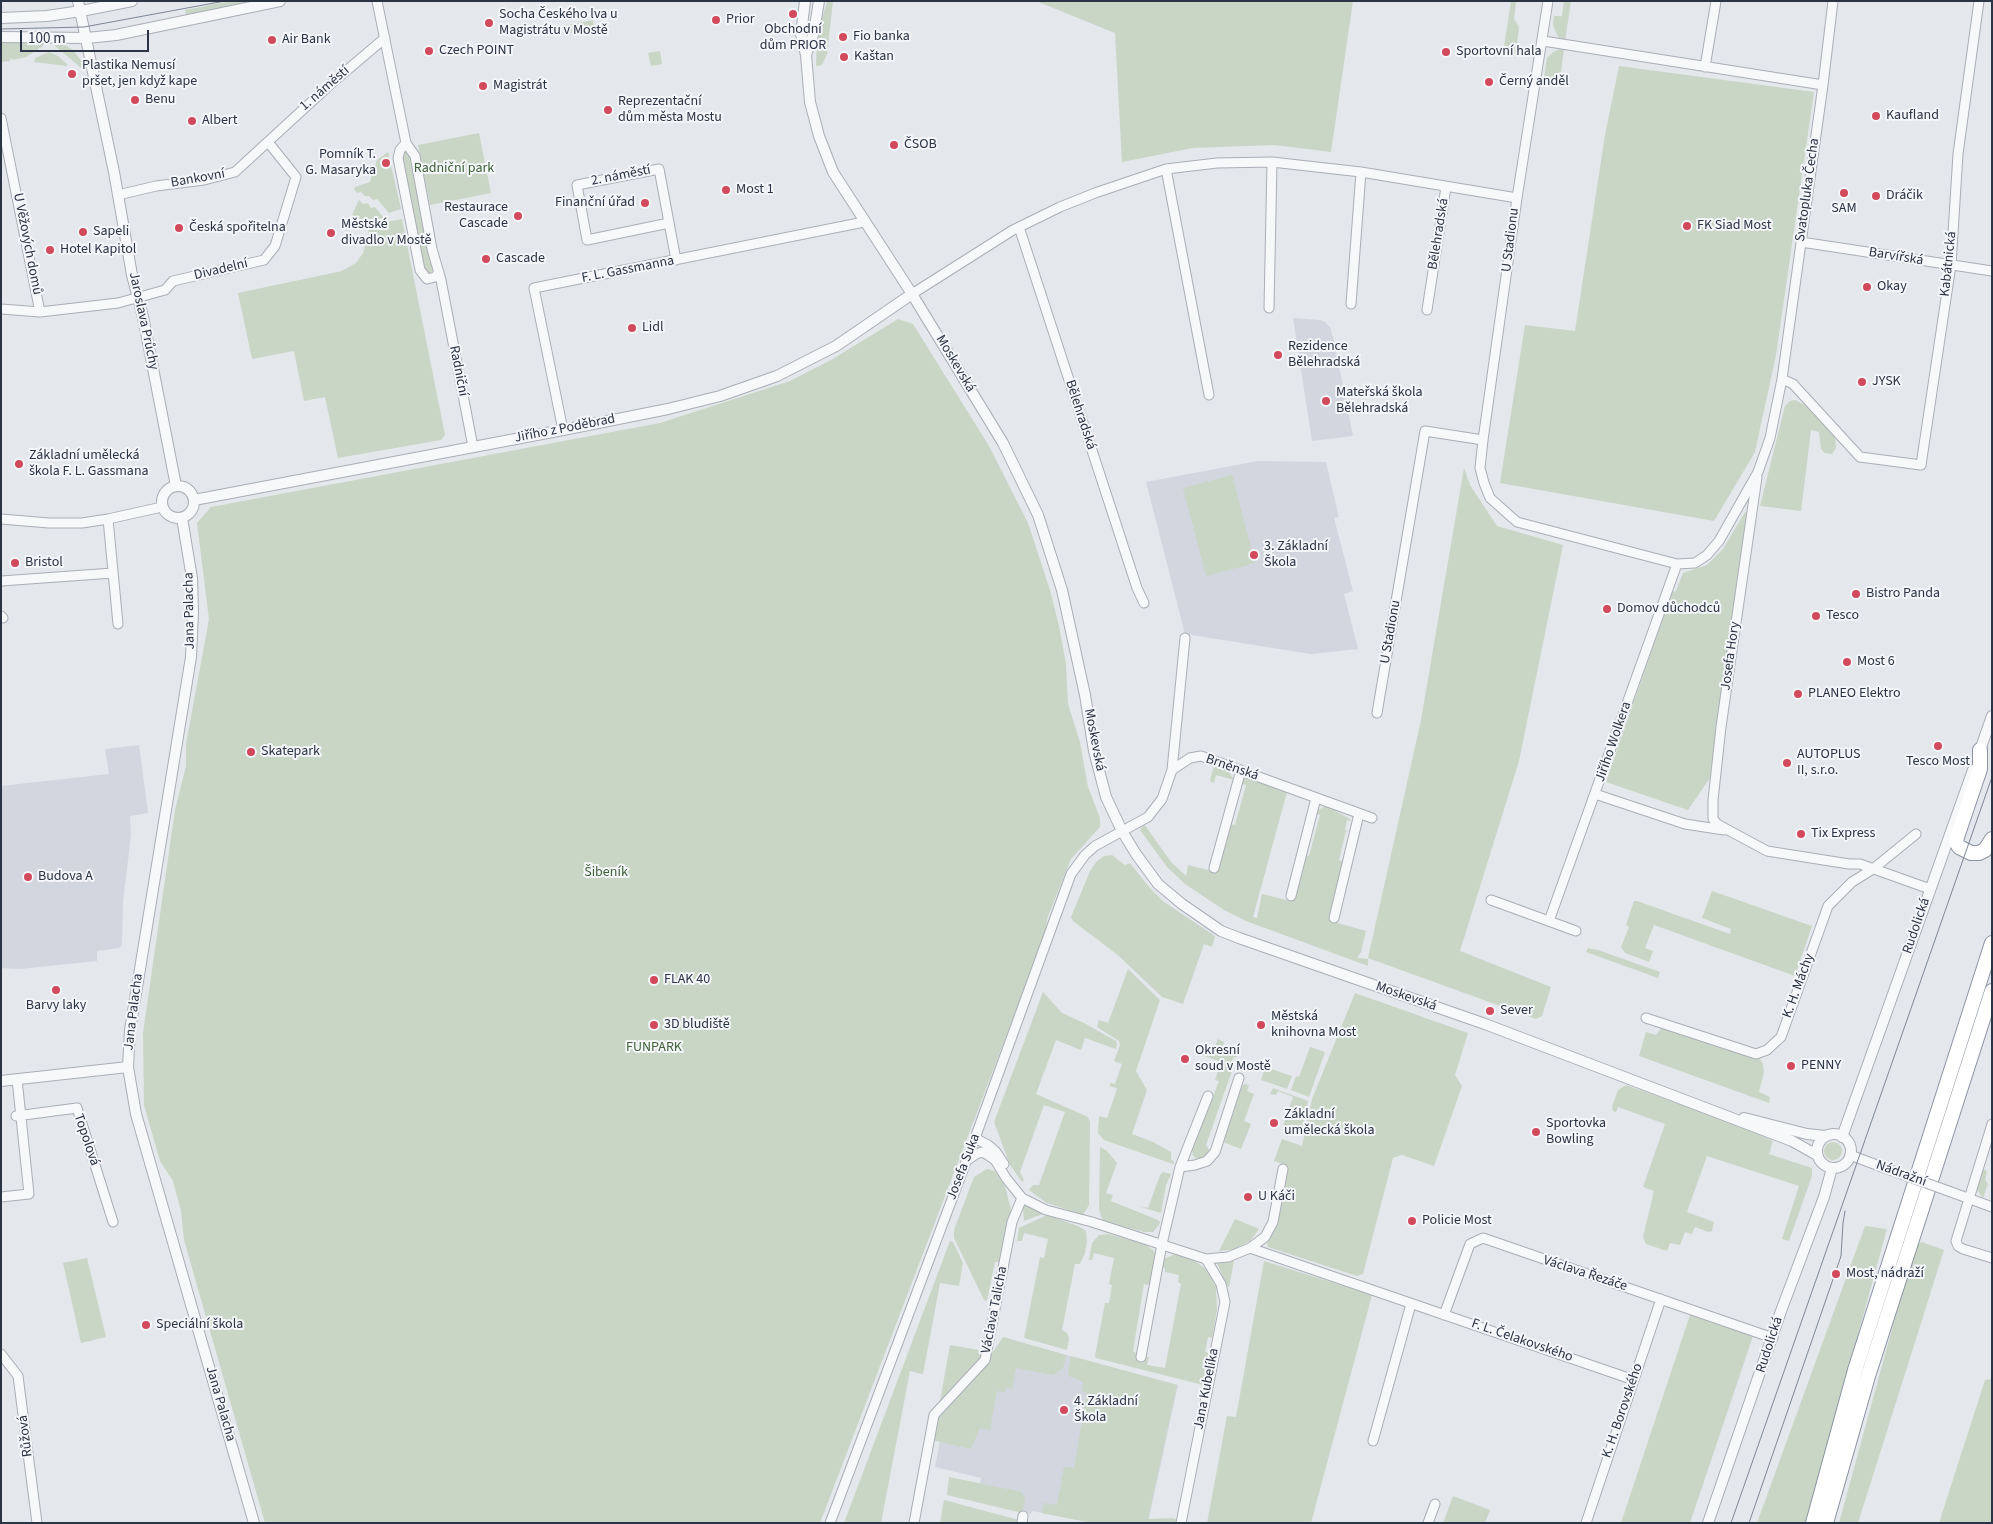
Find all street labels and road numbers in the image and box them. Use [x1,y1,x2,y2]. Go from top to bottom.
street label: 1. náměstí [297,63,353,115]
street label: Svatopluka Čecha [1792,137,1824,243]
street label: 2. náměstí [590,162,652,190]
street label: Bankovní [170,166,226,192]
street label: U Věžových domů [9,192,45,296]
street label: Bělehradská [1425,197,1453,271]
street label: U Stadionu [1499,207,1523,273]
street label: Kabátnická [1937,230,1961,298]
street label: Barvířská [1868,244,1924,270]
street label: F. L. Gassmanna [580,253,676,287]
street label: Divadelní [192,256,250,284]
street label: Jaroslava Průchy [124,271,162,371]
street label: Moskevská [931,332,979,396]
street label: Radniční [445,344,471,398]
street label: Bělehradská [1061,378,1099,452]
street label: Jiřího z Poděbrad [513,411,617,447]
street label: Jana Palacha [181,572,199,650]
street label: U Stadionu [1377,599,1405,665]
street label: Josefa Hory [1718,621,1744,691]
street label: Jiřího Wolkera [1592,700,1636,784]
street label: Moskevská [1080,707,1108,773]
street label: Brněnská [1203,751,1261,785]
street label: Rudolická [1900,896,1934,956]
street label: K. H. Máchy [1780,951,1818,1021]
street label: Jana Palacha [121,973,147,1051]
street label: Moskevská [1373,979,1439,1015]
street label: Topolová [69,1112,103,1168]
street label: Josefa Suka [944,1131,984,1203]
street label: Nádražní [1873,1157,1929,1191]
street label: Václava Řezáče [1541,1252,1629,1296]
street label: Václava Talicha [978,1265,1012,1355]
street label: Rudolická [1753,1315,1787,1375]
street label: F. L. Čelakovského [1469,1316,1575,1366]
street label: Jana Kubelíka [1191,1347,1223,1431]
street label: K. H. Borovského [1599,1361,1647,1461]
street label: Jana Palacha [201,1365,239,1443]
street label: Růžová [15,1414,37,1458]

